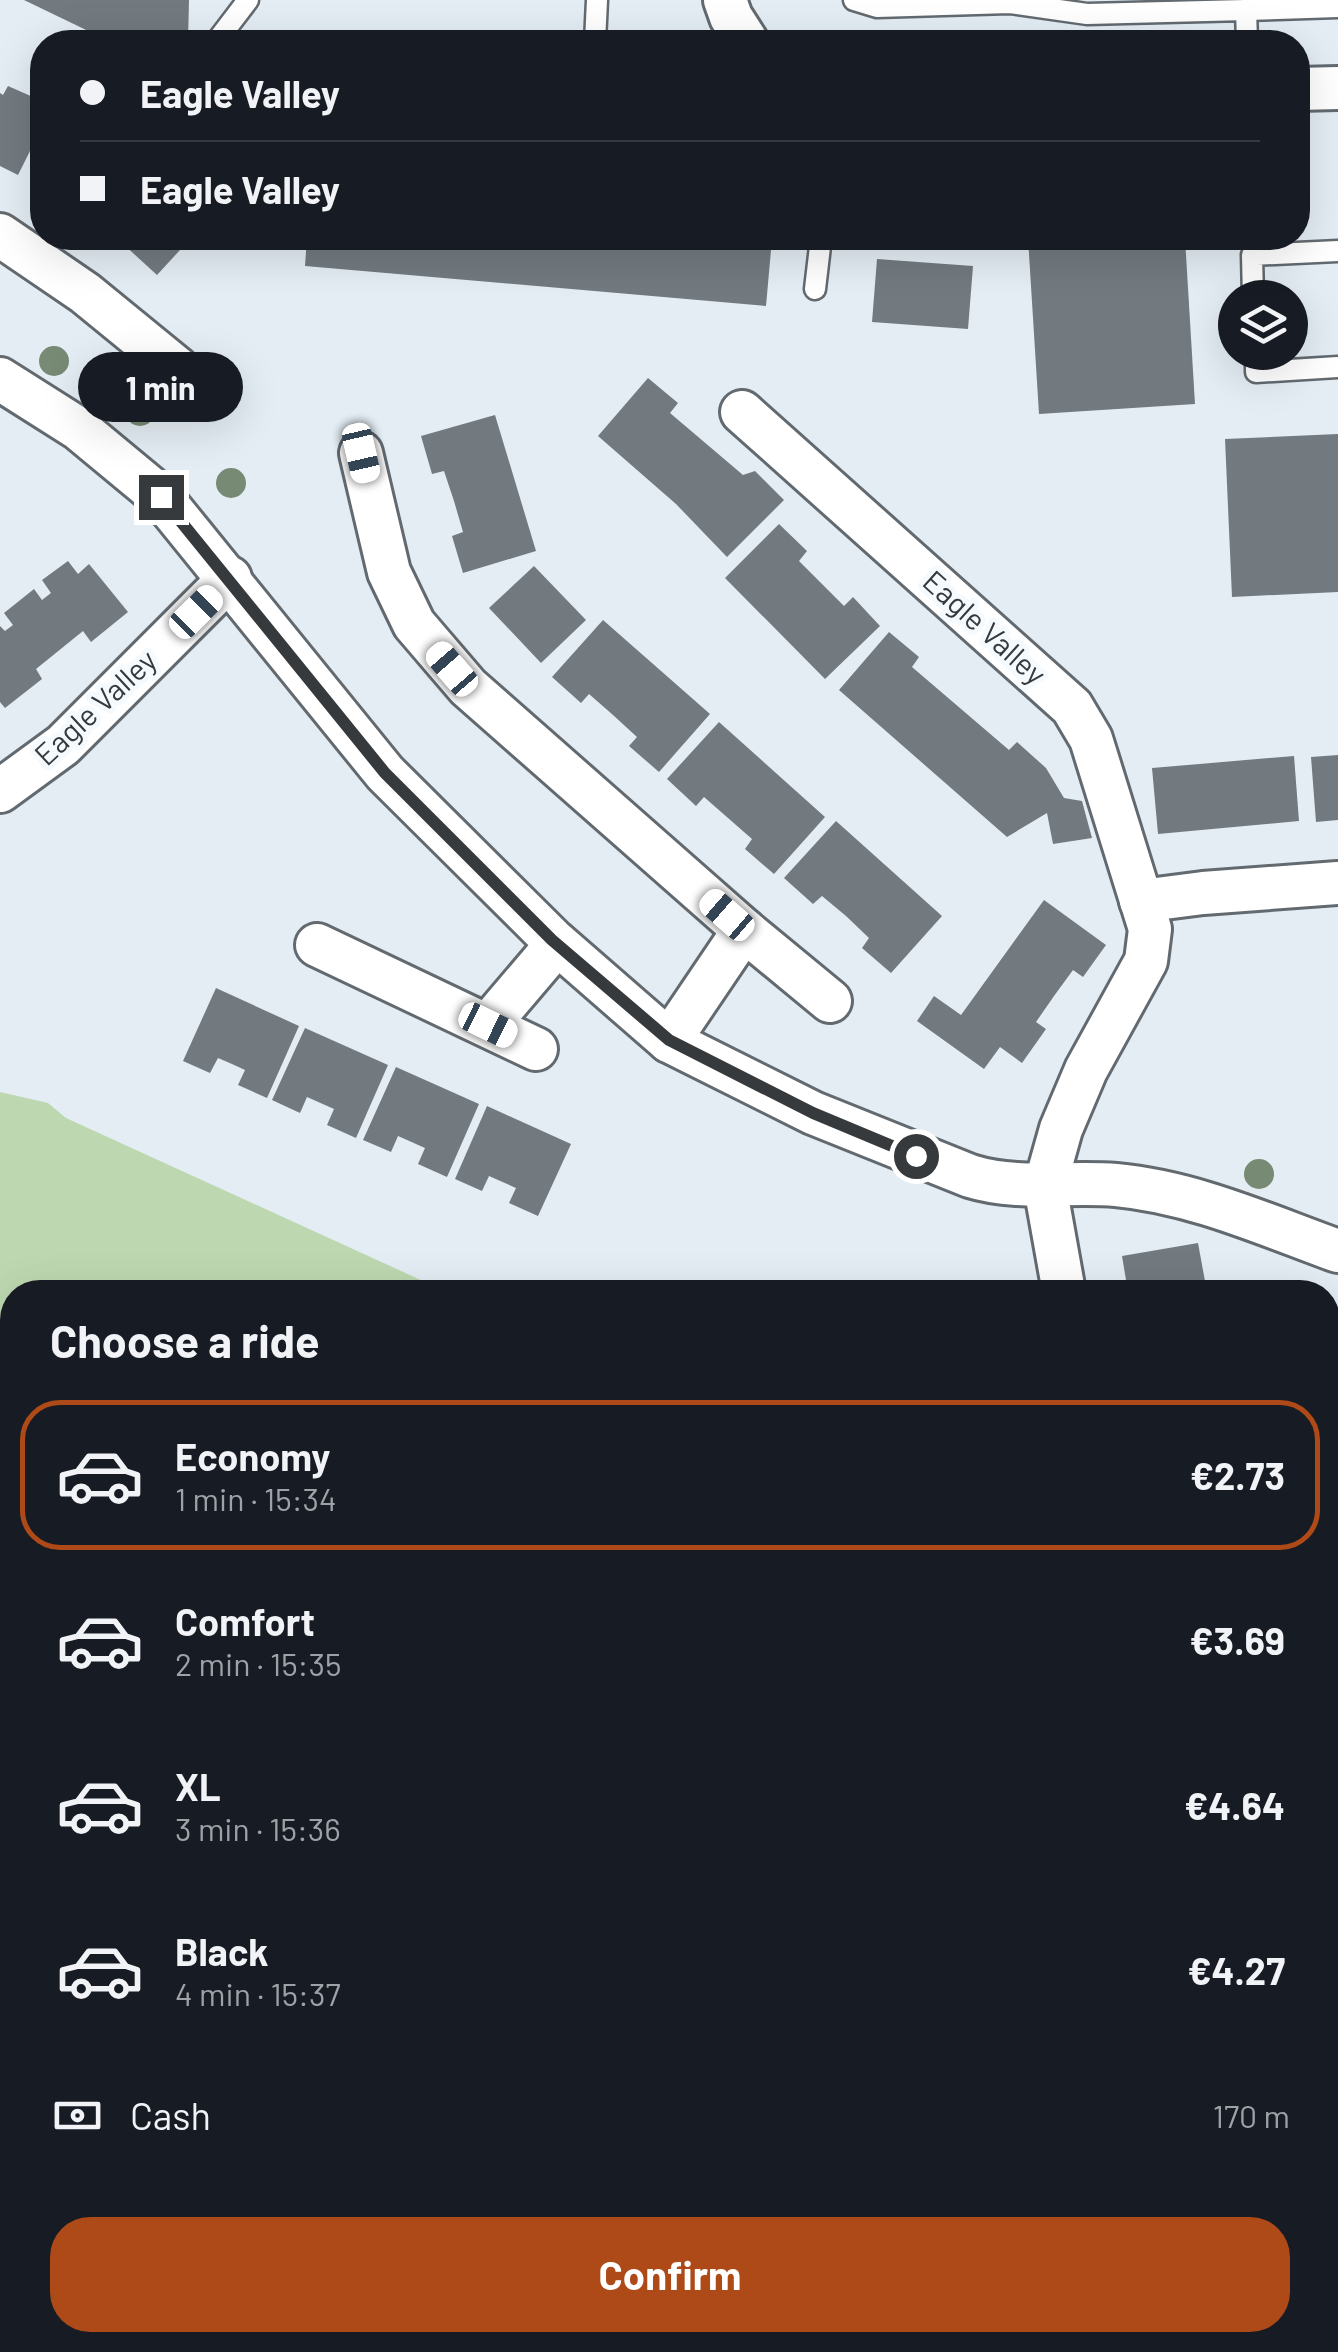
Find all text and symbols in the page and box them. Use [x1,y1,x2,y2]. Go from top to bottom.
text: Eagle Valley [140,70,340,116]
text: Eagle Valley [140,166,340,212]
map controls [1218,280,1308,370]
button: layers [1218,280,1308,370]
callout: 1 min [79,352,244,422]
text: 1 min [125,368,196,406]
car [340,420,382,486]
route end [139,475,184,520]
street label: Eagle Valley [916,562,1054,691]
car [164,580,228,644]
car [421,637,483,701]
street label: Eagle Valley [26,641,163,772]
car [695,884,759,946]
car [454,998,522,1052]
route start [894,1134,939,1179]
text: Choose a ride [50,1313,320,1367]
icon: car [55,1430,145,1520]
text: Economy [175,1433,330,1479]
text: €2.73 [1190,1452,1285,1498]
text: 1 min · 15:34 [175,1479,337,1517]
icon: car [55,1595,145,1685]
text: Comfort [175,1598,315,1644]
text: €3.69 [1190,1617,1285,1663]
text: 2 min · 15:35 [175,1644,341,1682]
icon: car [55,1760,145,1850]
text: XL [175,1763,221,1809]
text: €4.64 [1184,1782,1285,1828]
text: 3 min · 15:36 [175,1809,341,1847]
icon: car [55,1925,145,2015]
text: Black [175,1928,269,1974]
text: €4.27 [1188,1947,1285,1993]
text: 4 min · 15:37 [175,1974,341,2012]
icon: cash [50,2088,105,2143]
text: Cash [130,2092,211,2138]
text: 170 m [1213,2096,1290,2134]
button: Confirm [50,2217,1290,2332]

